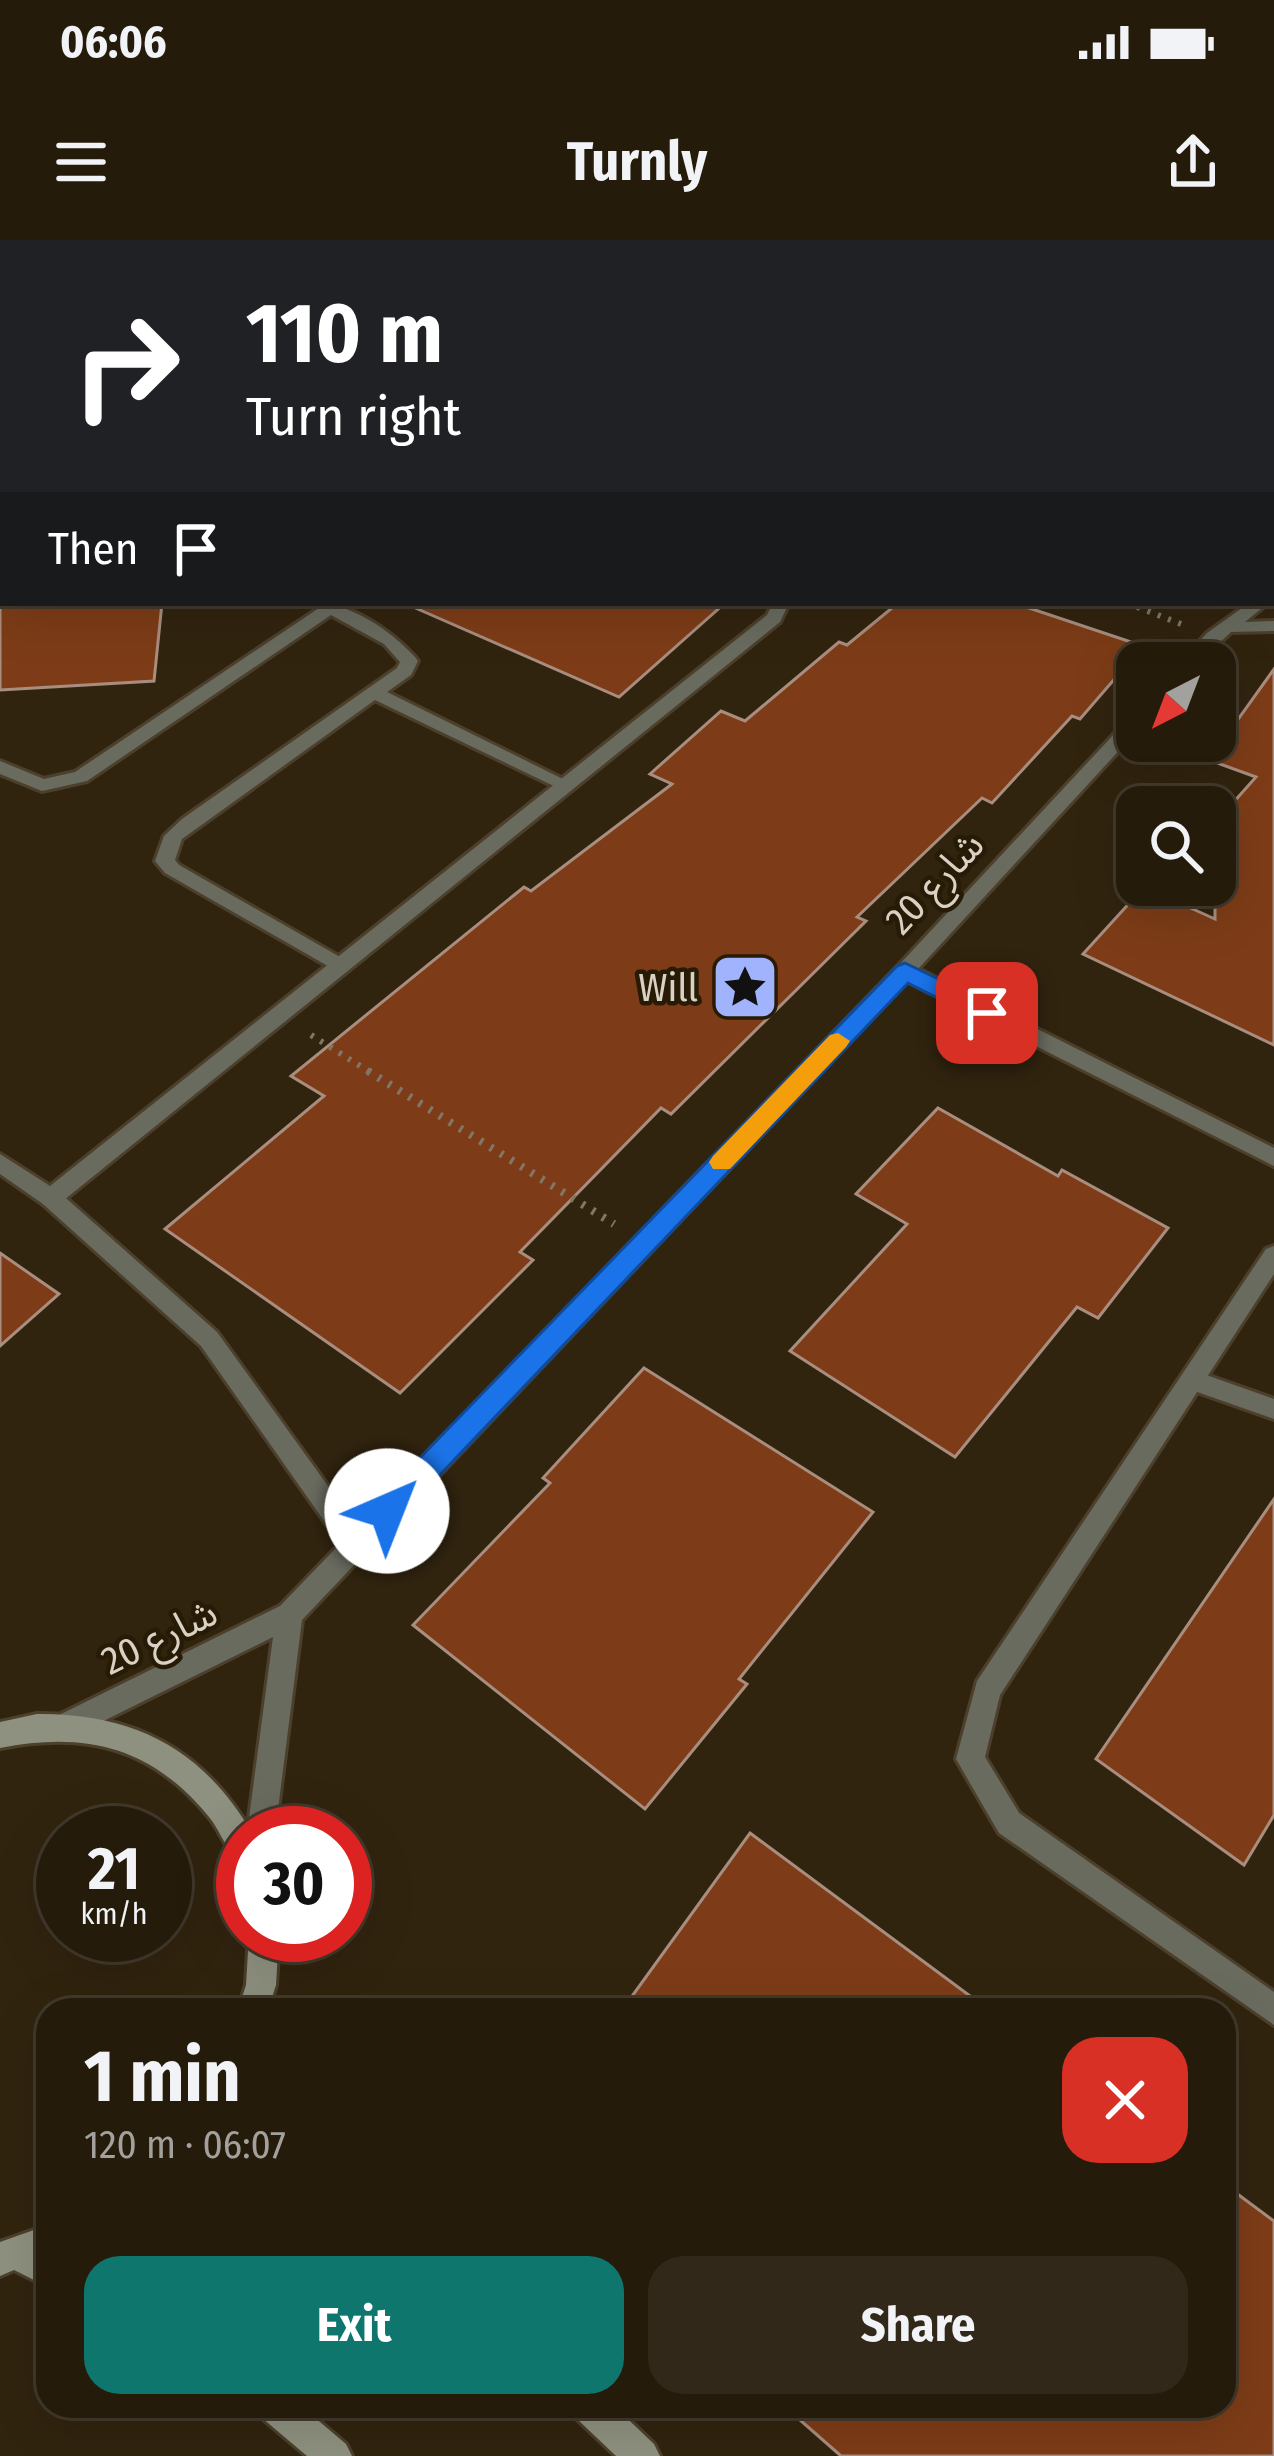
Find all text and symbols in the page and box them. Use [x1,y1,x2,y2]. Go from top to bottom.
text: 06:06 [60,15,167,69]
icon: menu [48,129,114,195]
icon: share [1160,129,1226,195]
text: Turnly [567,130,707,194]
text: 110 m [246,283,443,384]
icon: right [48,288,204,444]
text: Turn right [246,385,461,449]
icon: arrive [163,516,229,582]
text: Then [48,522,139,576]
north arrow [1116,642,1236,762]
map controls [1116,642,1236,906]
button: search [1116,786,1236,906]
street label: شارع 20 [876,822,997,947]
place icon: Will [710,952,780,1022]
pin [936,962,1038,1064]
place label: Will [638,965,698,1011]
icon: arrive [954,980,1020,1046]
position arrow [324,1448,450,1574]
street label: شارع 20 [94,1589,227,1689]
speed limit sign: 30 [216,1806,372,1962]
text: 21 [88,1833,140,1905]
text: km/h [81,1896,147,1932]
text: 1 min [84,2034,241,2120]
button: close [1062,2037,1188,2163]
text: 120 m · 06:07 [84,2122,286,2168]
button: Exit [84,2256,624,2394]
button: Share [648,2256,1188,2394]

